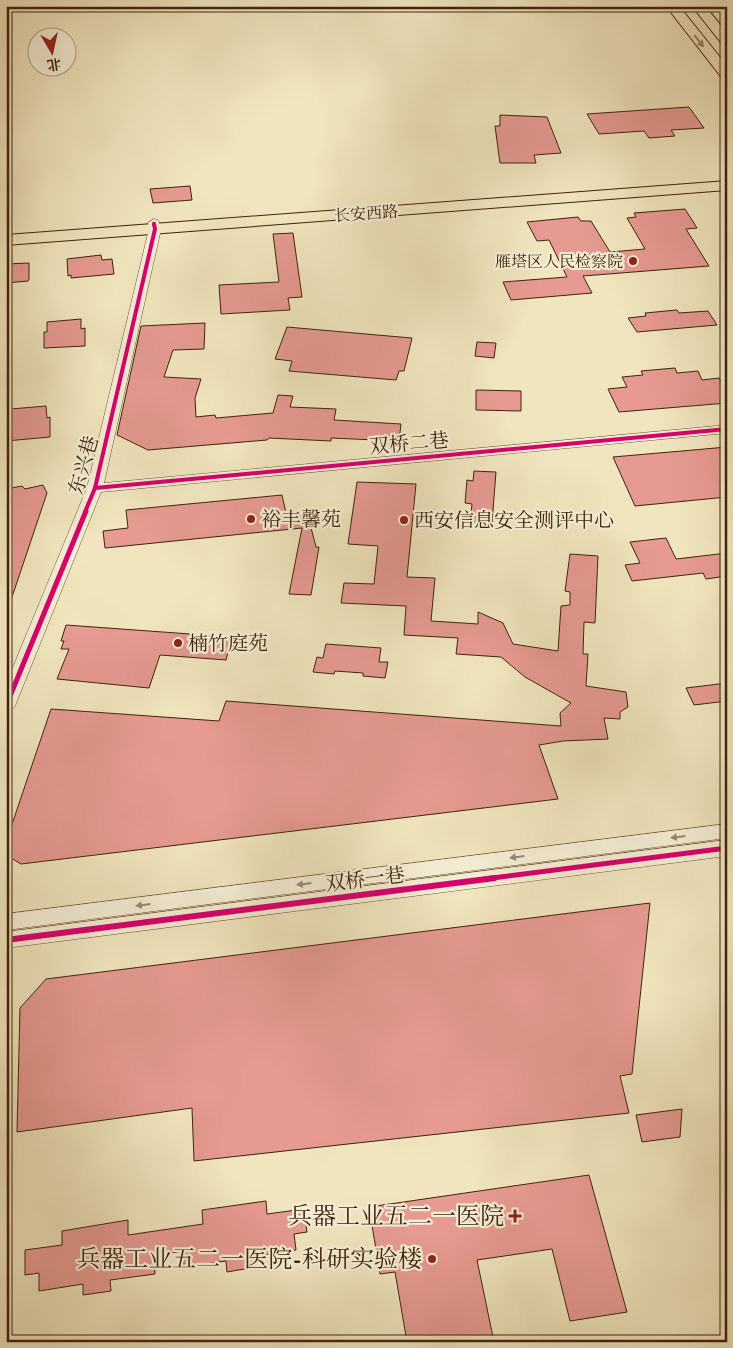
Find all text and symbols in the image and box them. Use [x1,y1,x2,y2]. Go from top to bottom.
north arrow [28,28,78,78]
one-way arrow [694,34,705,47]
text: 北 [46,54,62,74]
street label: 长安西路 [333,202,399,226]
place label: 雁塔区人民检察院 [495,252,623,272]
marker: 雁塔区人民检察院 [627,255,639,267]
street label: 双桥二巷 [368,429,450,460]
street label: 东兴巷 [64,433,105,498]
place label: 裕丰馨苑 [261,508,341,533]
place label: 西安信息安全测评中心 [414,509,614,534]
marker: 裕丰馨苑 [245,513,257,525]
marker: 西安信息安全测评中心 [398,514,410,526]
place label: 楠竹庭苑 [188,632,268,657]
marker: 楠竹庭苑 [172,637,184,649]
one-way arrow [670,833,686,841]
one-way arrow [509,853,525,861]
street label: 双桥一巷 [324,863,406,898]
one-way arrow [296,880,312,888]
one-way arrow [134,901,150,909]
place label: 兵器工业五二一医院 [288,1202,504,1232]
marker: 兵器工业五二一医院 [508,1209,522,1223]
place label: 兵器工业五二一医院-科研实验楼 [76,1245,422,1275]
marker: 兵器工业五二一医院-科研实验楼 [426,1253,438,1265]

